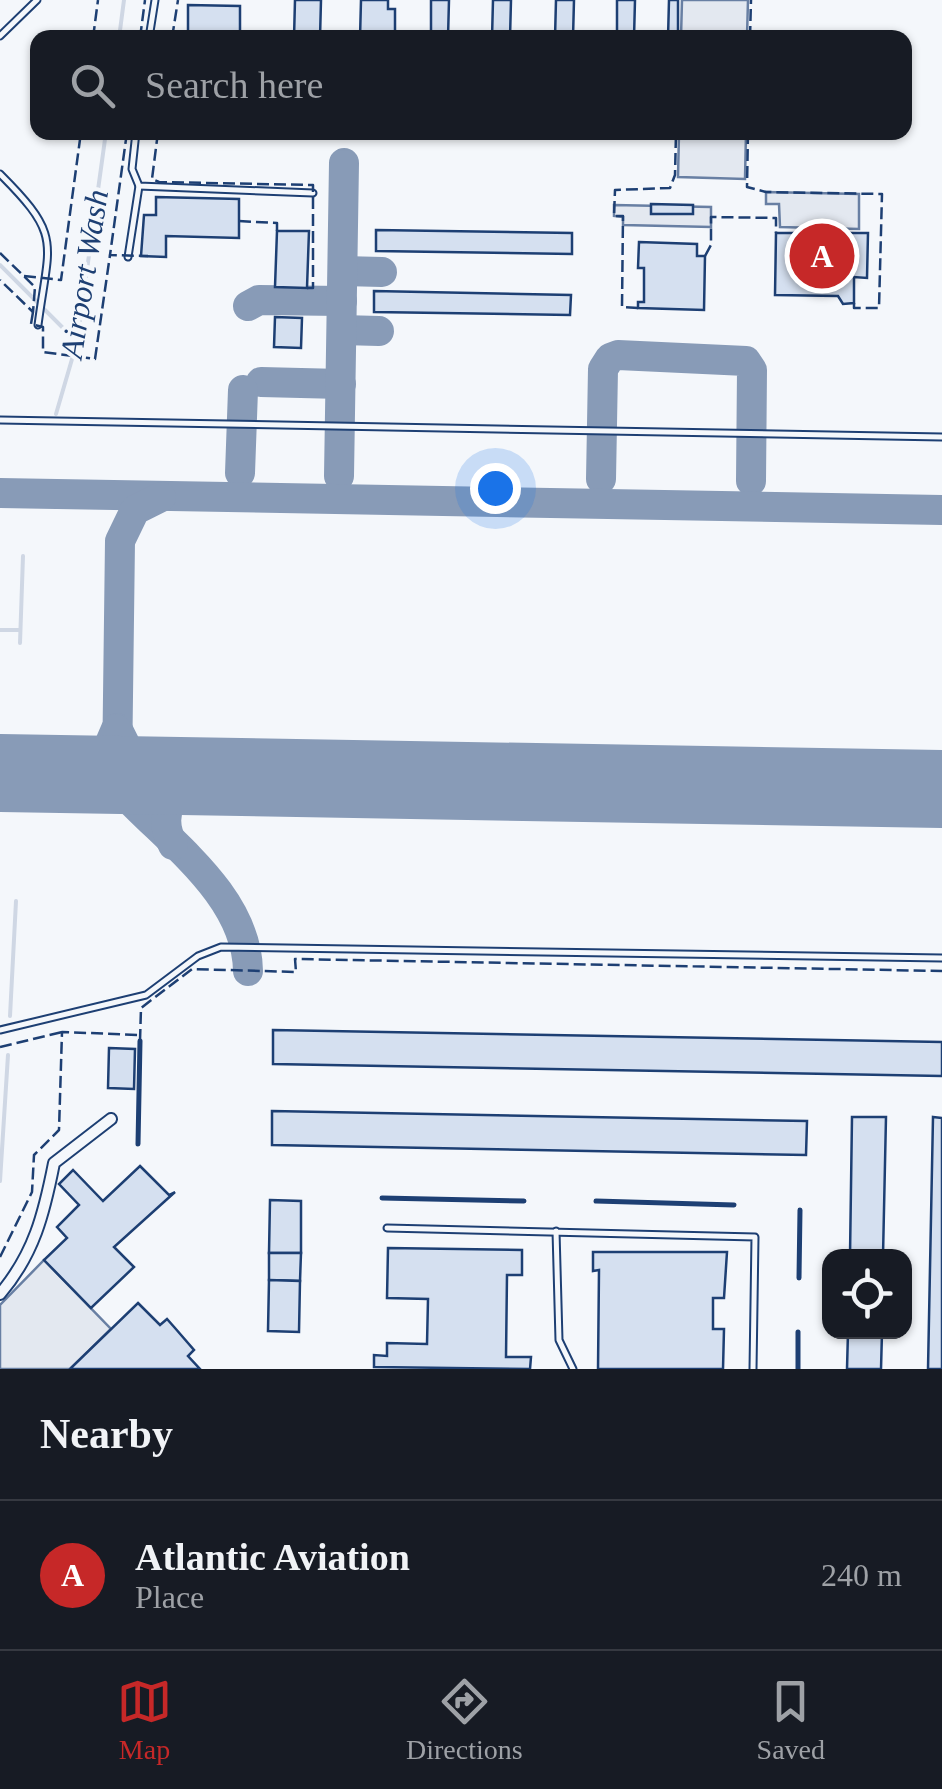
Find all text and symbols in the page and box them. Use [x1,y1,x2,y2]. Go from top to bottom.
search box [30,30,912,140]
icon: search [65,58,120,113]
text: Search here [145,64,323,106]
water label: Airport Wash [53,187,115,363]
pin: A [790,218,854,294]
your location [470,463,521,514]
map controls [822,1249,912,1339]
button: locate [822,1249,912,1339]
text: Nearby [40,1411,173,1457]
text: Atlantic Aviation [135,1536,410,1578]
text: A [61,1557,84,1593]
text: 240 m [821,1557,902,1593]
text: Place [135,1579,204,1615]
tab: Map [117,1674,172,1766]
tab: Directions [406,1674,523,1766]
tab: Saved [757,1674,825,1766]

